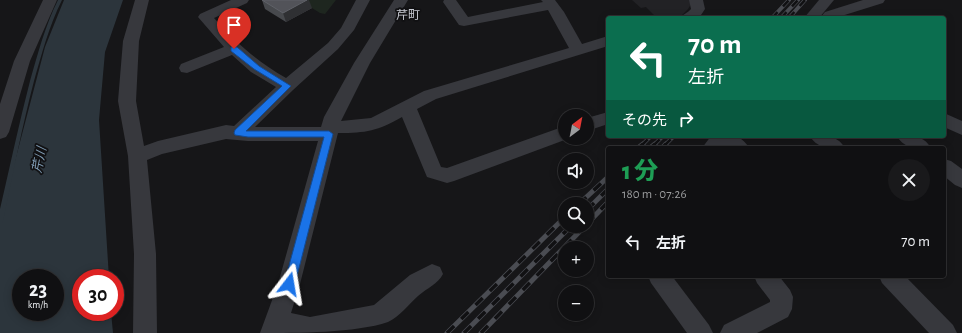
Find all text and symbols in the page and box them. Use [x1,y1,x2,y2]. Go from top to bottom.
pin [217,8,251,49]
district label: 芹町 [396,9,420,21]
icon: arrive [223,14,245,36]
text: 70 m [688,31,742,59]
icon: left [622,32,674,84]
text: 左折 [688,69,724,87]
icon: right [675,108,697,130]
north arrow [558,109,594,145]
map controls [558,109,594,321]
text: その先 [622,113,667,128]
water label: 芹川 [30,144,49,174]
button: sound [558,153,594,189]
button: close [888,159,930,201]
text: 1 分 [622,160,658,184]
text: 180 m · 07:26 [622,188,687,201]
button: search [558,197,594,233]
icon: left [622,231,644,253]
text: 70 m [901,234,930,249]
text: 左折 [656,236,686,251]
button: + [558,241,594,277]
position arrow [268,263,310,305]
speed limit sign: 30 [72,269,124,321]
text: 23 [29,280,47,300]
button: − [558,285,594,321]
text: km/h [28,300,48,310]

